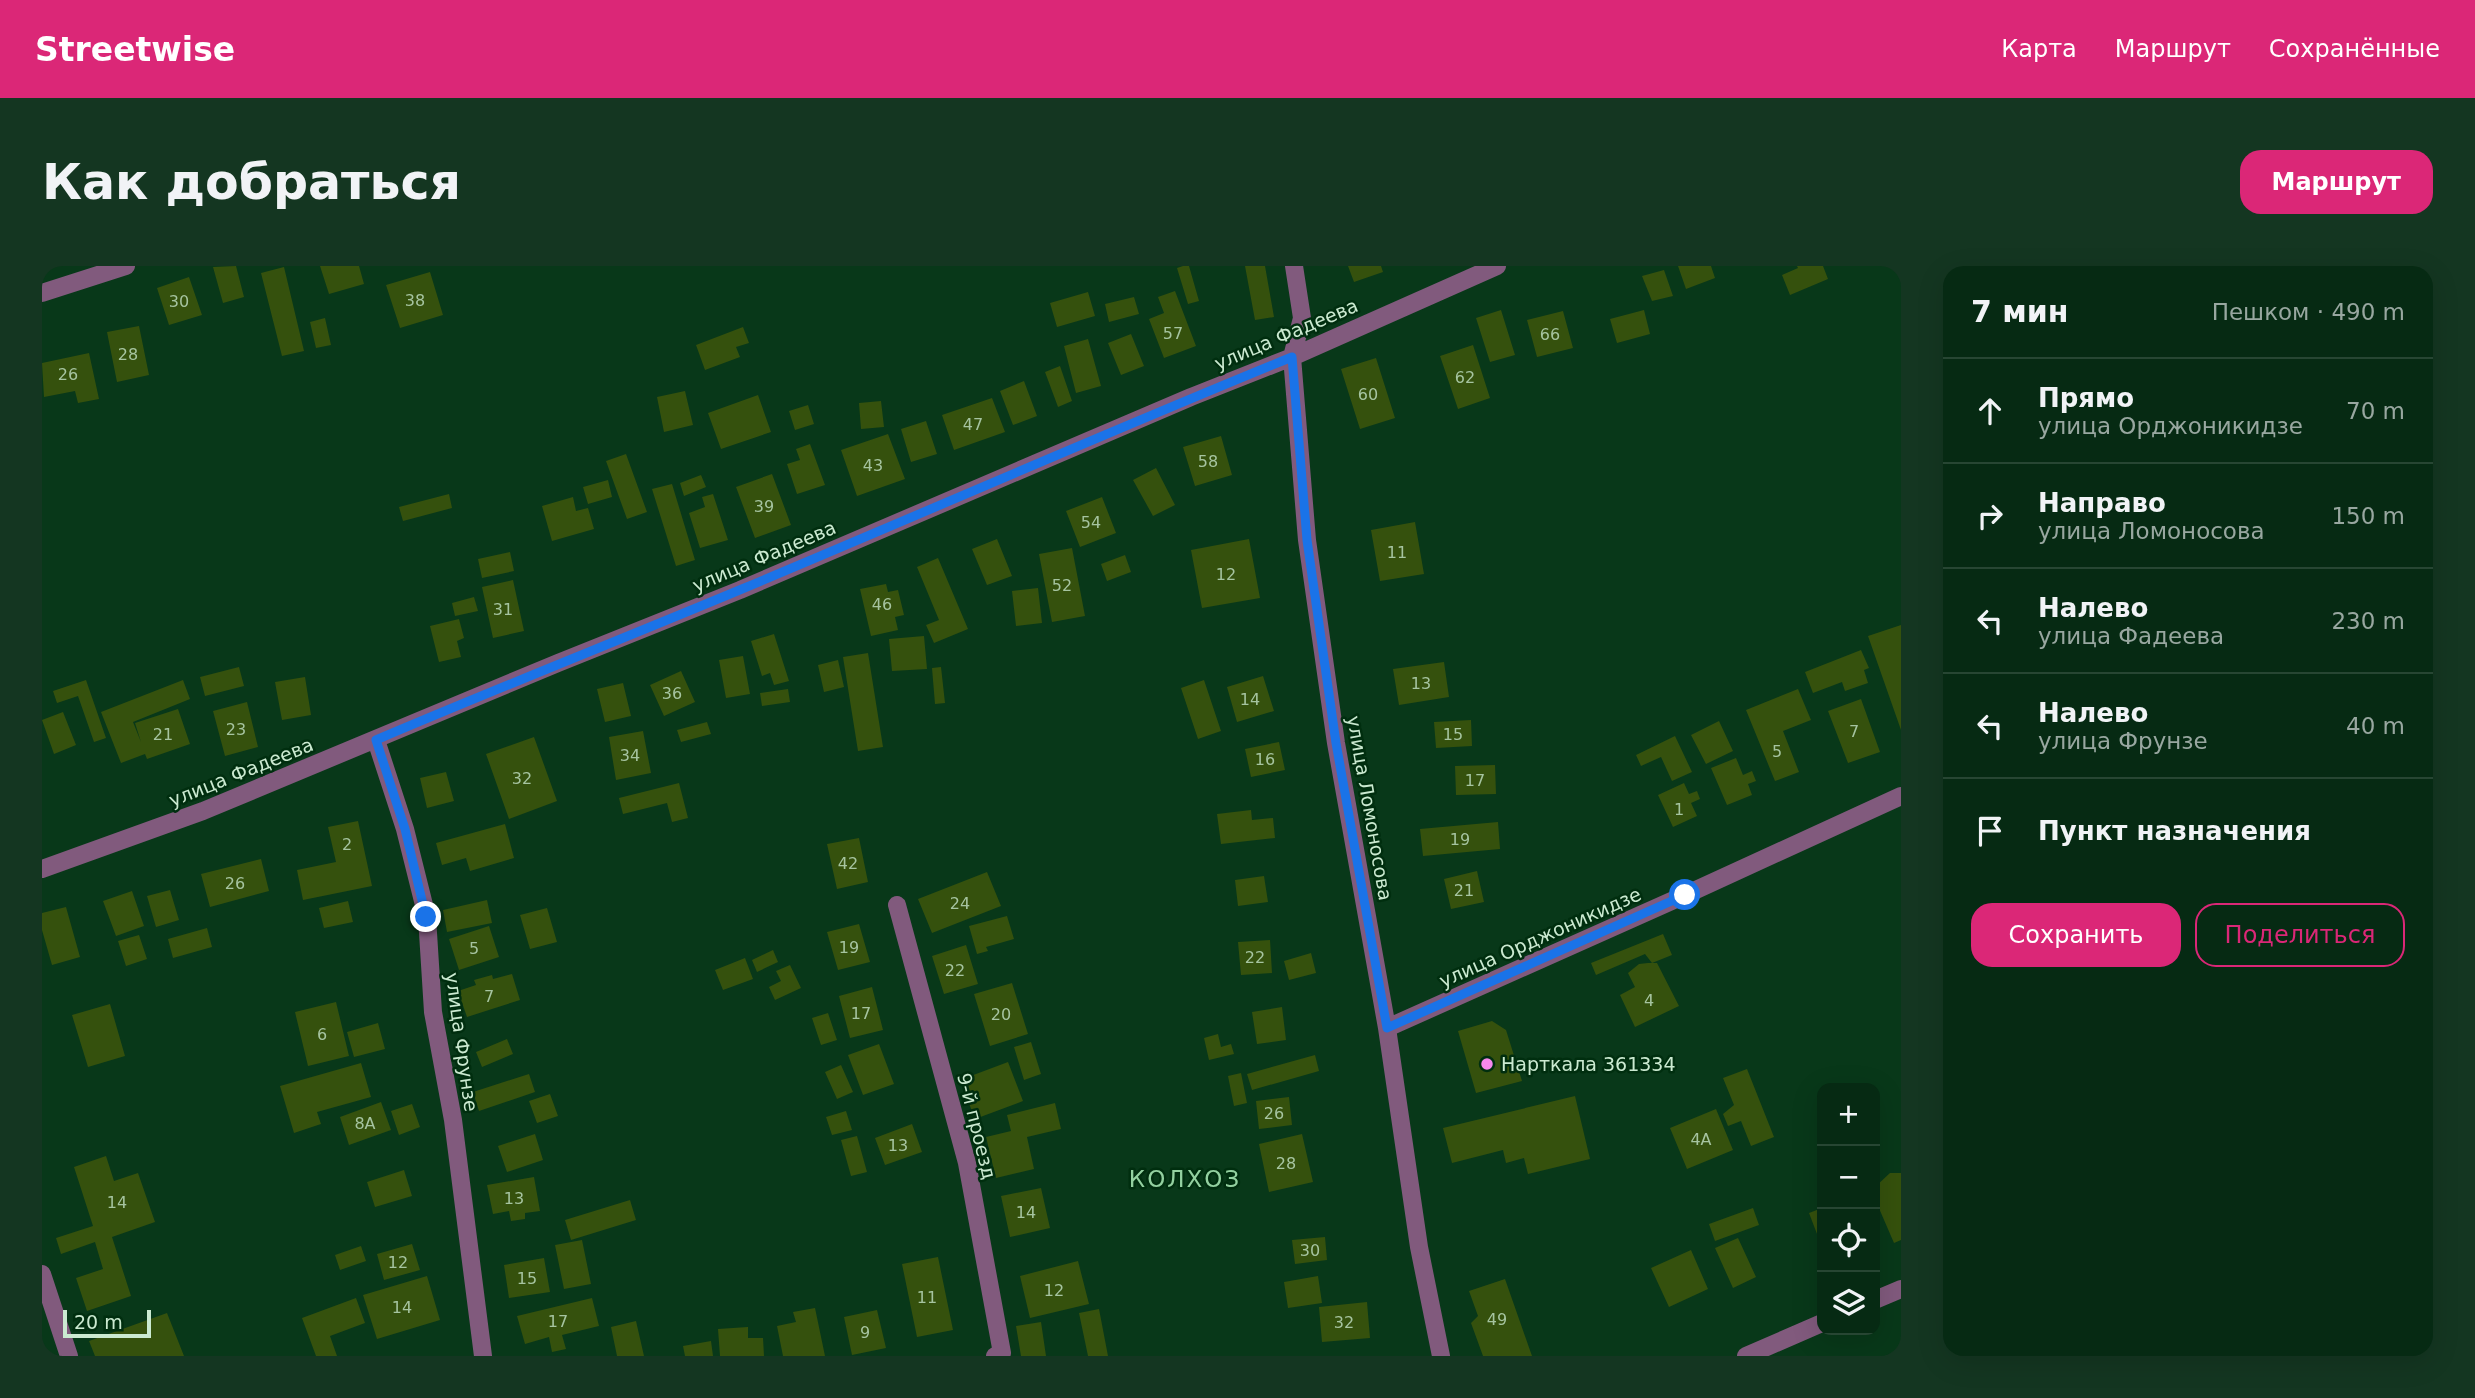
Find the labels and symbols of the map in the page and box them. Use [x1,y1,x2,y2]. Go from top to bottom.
house number: 38 [405,291,425,310]
house number: 30 [169,292,189,311]
street label: улица Фадеева [1211,294,1361,374]
house number: 57 [1163,324,1183,343]
house number: 66 [1540,325,1560,344]
house number: 28 [118,345,138,364]
house number: 26 [58,365,78,384]
house number: 62 [1455,368,1475,387]
house number: 60 [1358,385,1378,404]
house number: 47 [963,415,983,434]
house number: 58 [1198,452,1218,471]
house number: 43 [863,456,883,475]
house number: 39 [754,497,774,516]
house number: 54 [1081,513,1101,532]
street label: улица Фадеева [689,516,839,596]
house number: 11 [1387,543,1407,562]
house number: 12 [1216,565,1236,584]
house number: 52 [1052,576,1072,595]
house number: 46 [872,595,892,614]
house number: 31 [493,600,513,619]
house number: 13 [1411,674,1431,693]
house number: 36 [662,684,682,703]
house number: 14 [1240,690,1260,709]
street label: улица Ломоносова [1343,714,1397,902]
house number: 23 [226,720,246,739]
house number: 7 [1849,722,1859,741]
house number: 21 [153,725,173,744]
house number: 15 [1443,725,1463,744]
street label: улица Фадеева [166,733,316,811]
house number: 5 [1772,742,1782,761]
house number: 34 [620,746,640,765]
house number: 16 [1255,750,1275,769]
house number: 32 [512,769,532,788]
house number: 17 [1465,771,1485,790]
house number: 1 [1674,800,1684,819]
house number: 19 [1450,830,1470,849]
house number: 2 [342,835,352,854]
house number: 42 [838,854,858,873]
house number: 26 [225,874,245,893]
route start [1669,879,1700,910]
house number: 21 [1454,881,1474,900]
street label: улица Орджоникидзе [1436,882,1644,992]
house number: 24 [950,894,970,913]
route end [410,901,441,932]
house number: 19 [839,938,859,957]
house number: 5 [469,939,479,958]
house number: 22 [1245,948,1265,967]
house number: 22 [945,961,965,980]
street label: улица Фрунзе [441,971,483,1113]
house number: 7 [484,987,494,1006]
house number: 4 [1644,991,1654,1010]
house number: 17 [851,1004,871,1023]
house number: 20 [991,1005,1011,1024]
house number: 6 [317,1025,327,1044]
place label: Нарткала 361334 [1501,1053,1676,1075]
marker: Нарткала 361334 [1479,1056,1495,1072]
street label: 9-й проезд [953,1071,1001,1181]
house number: 26 [1264,1104,1284,1123]
house number: 8А [354,1114,376,1133]
house number: 4А [1690,1130,1712,1149]
house number: 13 [888,1136,908,1155]
house number: 28 [1276,1154,1296,1173]
district label: КОЛХОЗ [1129,1166,1241,1192]
house number: 13 [504,1189,524,1208]
house number: 14 [107,1193,127,1212]
house number: 14 [1016,1203,1036,1222]
house number: 30 [1300,1241,1320,1260]
house number: 12 [388,1253,408,1272]
house number: 15 [517,1269,537,1288]
house number: 12 [1044,1281,1064,1300]
house number: 11 [917,1288,937,1307]
house number: 14 [392,1298,412,1317]
scale bar [63,1307,150,1339]
house number: 49 [1487,1310,1507,1329]
house number: 17 [548,1312,568,1331]
house number: 32 [1334,1313,1354,1332]
house number: 9 [860,1323,870,1342]

